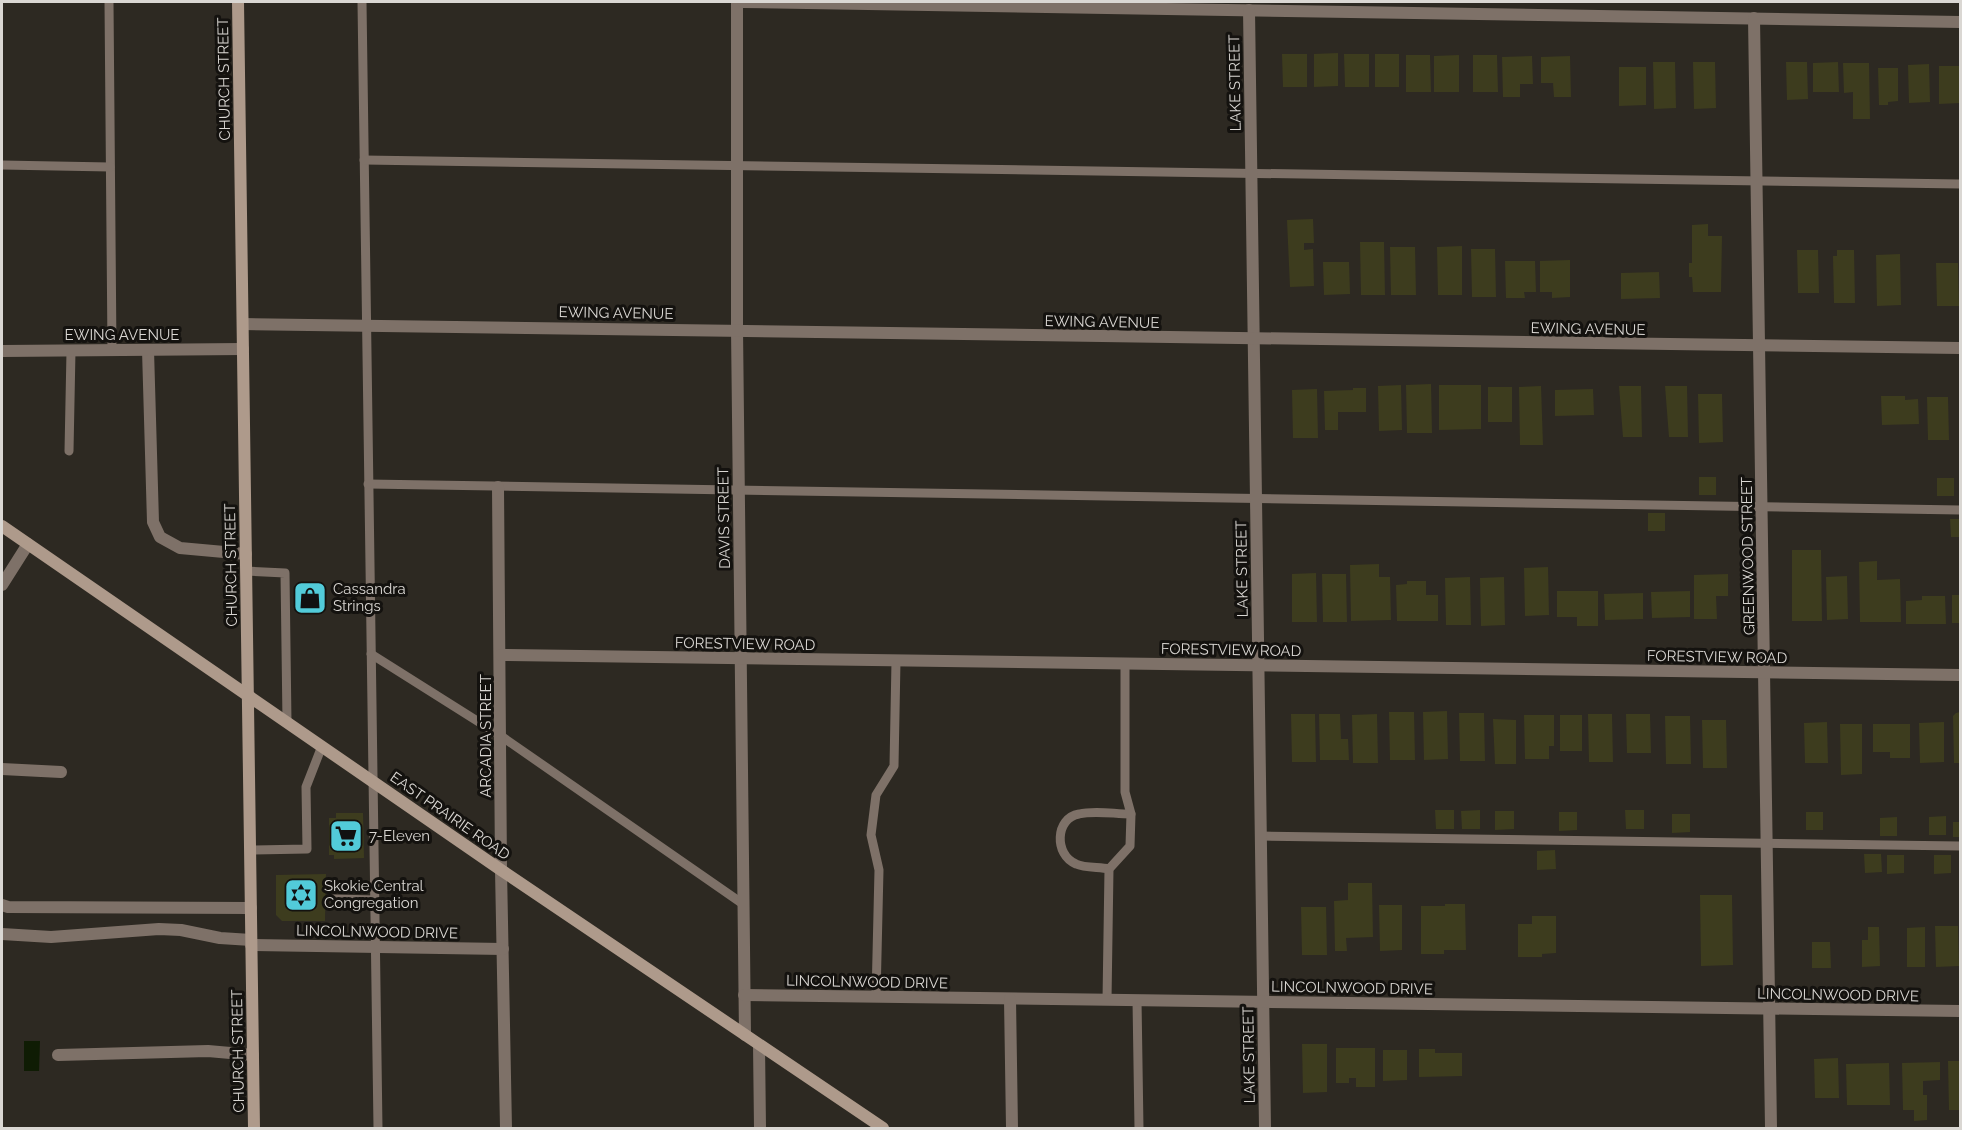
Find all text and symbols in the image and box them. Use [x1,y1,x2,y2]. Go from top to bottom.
street label: CHURCH STREET [214,17,234,141]
street label: LAKE STREET [1225,34,1245,132]
street label: EWING AVENUE [558,303,674,323]
street label: EWING AVENUE [1044,312,1160,332]
street label: EWING AVENUE [1530,319,1646,339]
street label: EWING AVENUE [65,326,179,344]
street label: DAVIS STREET [714,467,734,569]
street label: GREENWOOD STREET [1738,477,1758,635]
street label: CHURCH STREET [221,503,241,627]
street label: LAKE STREET [1232,520,1252,618]
shop icon: Cassandra Strings [292,580,328,616]
place label: Cassandra Strings [333,580,406,615]
street label: FORESTVIEW ROAD [675,634,816,654]
street label: FORESTVIEW ROAD [1161,640,1302,660]
street label: FORESTVIEW ROAD [1647,647,1788,667]
street label: ARCADIA STREET [477,674,495,798]
street label: EAST PRAIRIE ROAD [387,768,513,864]
supermarket icon: 7-Eleven [328,818,364,854]
place label: 7-Eleven [369,827,430,845]
synagogue icon: Skokie Central Congregation [283,877,319,913]
place label: Skokie Central Congregation [324,877,425,912]
street label: LINCOLNWOOD DRIVE [296,922,458,942]
street label: LINCOLNWOOD DRIVE [786,972,948,992]
street label: LINCOLNWOOD DRIVE [1271,978,1433,998]
street label: LINCOLNWOOD DRIVE [1757,985,1919,1005]
street label: CHURCH STREET [228,989,248,1113]
street label: LAKE STREET [1239,1006,1259,1104]

